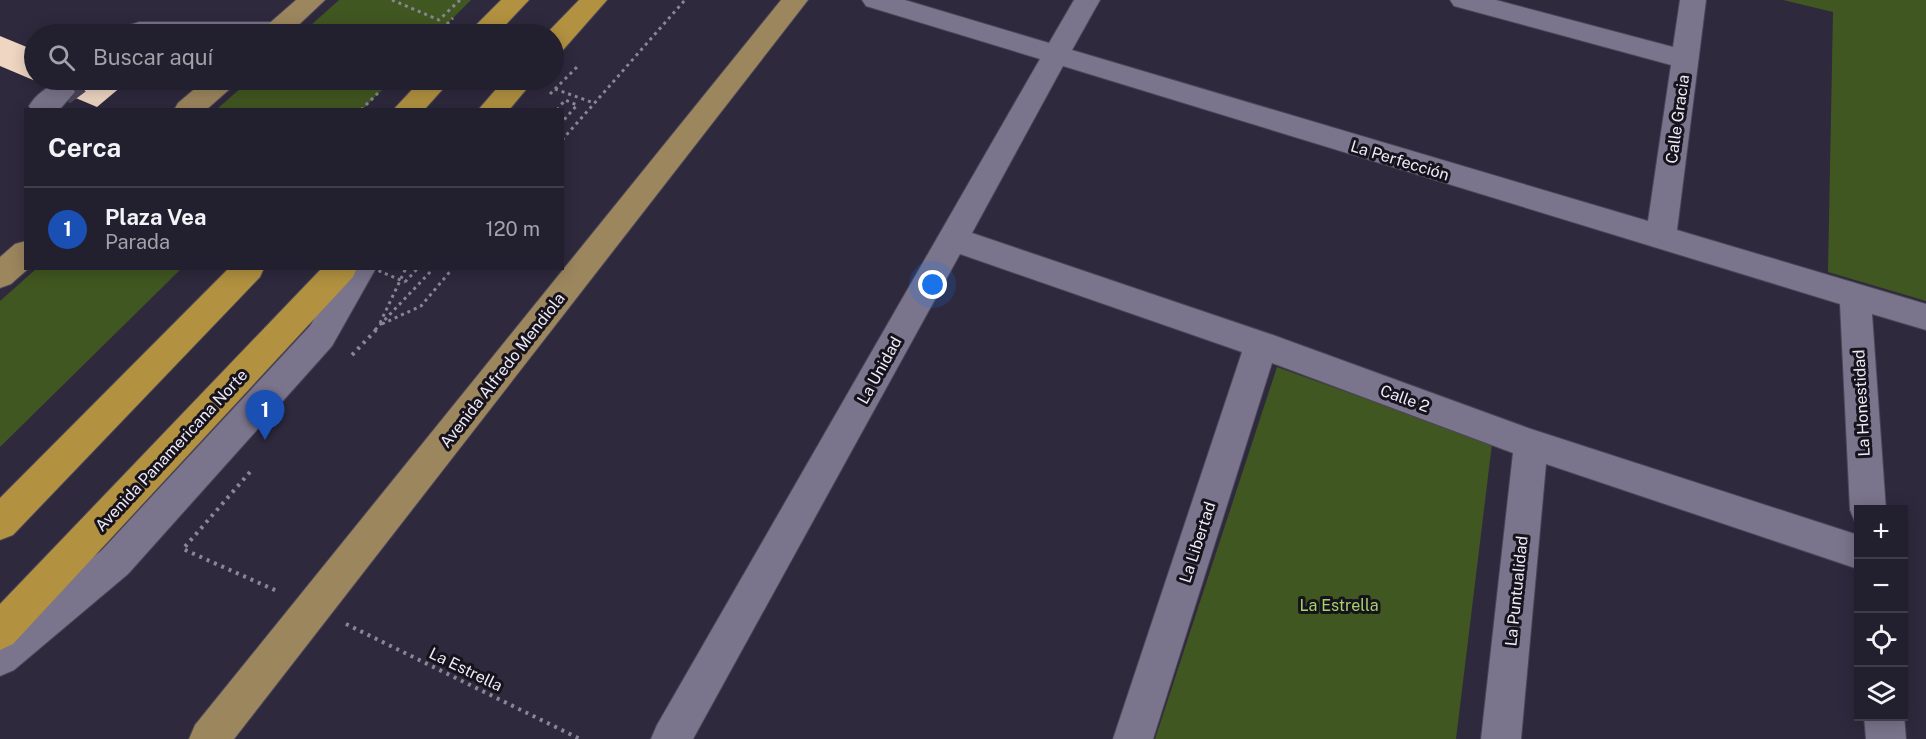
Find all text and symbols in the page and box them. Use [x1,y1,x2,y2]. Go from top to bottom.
search box [24,24,564,90]
icon: search [45,41,78,74]
text: Buscar aquí [93,44,213,70]
street label: Calle Gracia [1662,73,1693,165]
text: Cerca [48,132,121,163]
street label: La Perfección [1348,136,1451,184]
text: Plaza Vea [105,204,206,230]
text: 1 [63,217,72,241]
text: 120 m [486,217,540,241]
text: Parada [105,230,170,254]
your location [918,270,947,299]
street label: Avenida Alfredo Mendiola [436,289,569,451]
street label: La Unidad [853,333,906,407]
street label: La Honestidad [1849,349,1874,457]
street label: Avenida Panamericana Norte [91,365,251,535]
street label: Calle 2 [1378,381,1432,416]
pin: 1 [246,390,284,440]
street label: La Libertad [1175,499,1220,585]
map controls [1854,505,1908,721]
button: + [1854,505,1908,559]
street label: La Puntualidad [1501,535,1532,647]
button: − [1854,559,1908,613]
park label: La Estrella [1299,596,1379,615]
button: locate [1854,613,1908,667]
street label: La Estrella [426,644,505,695]
button: layers [1854,667,1908,721]

